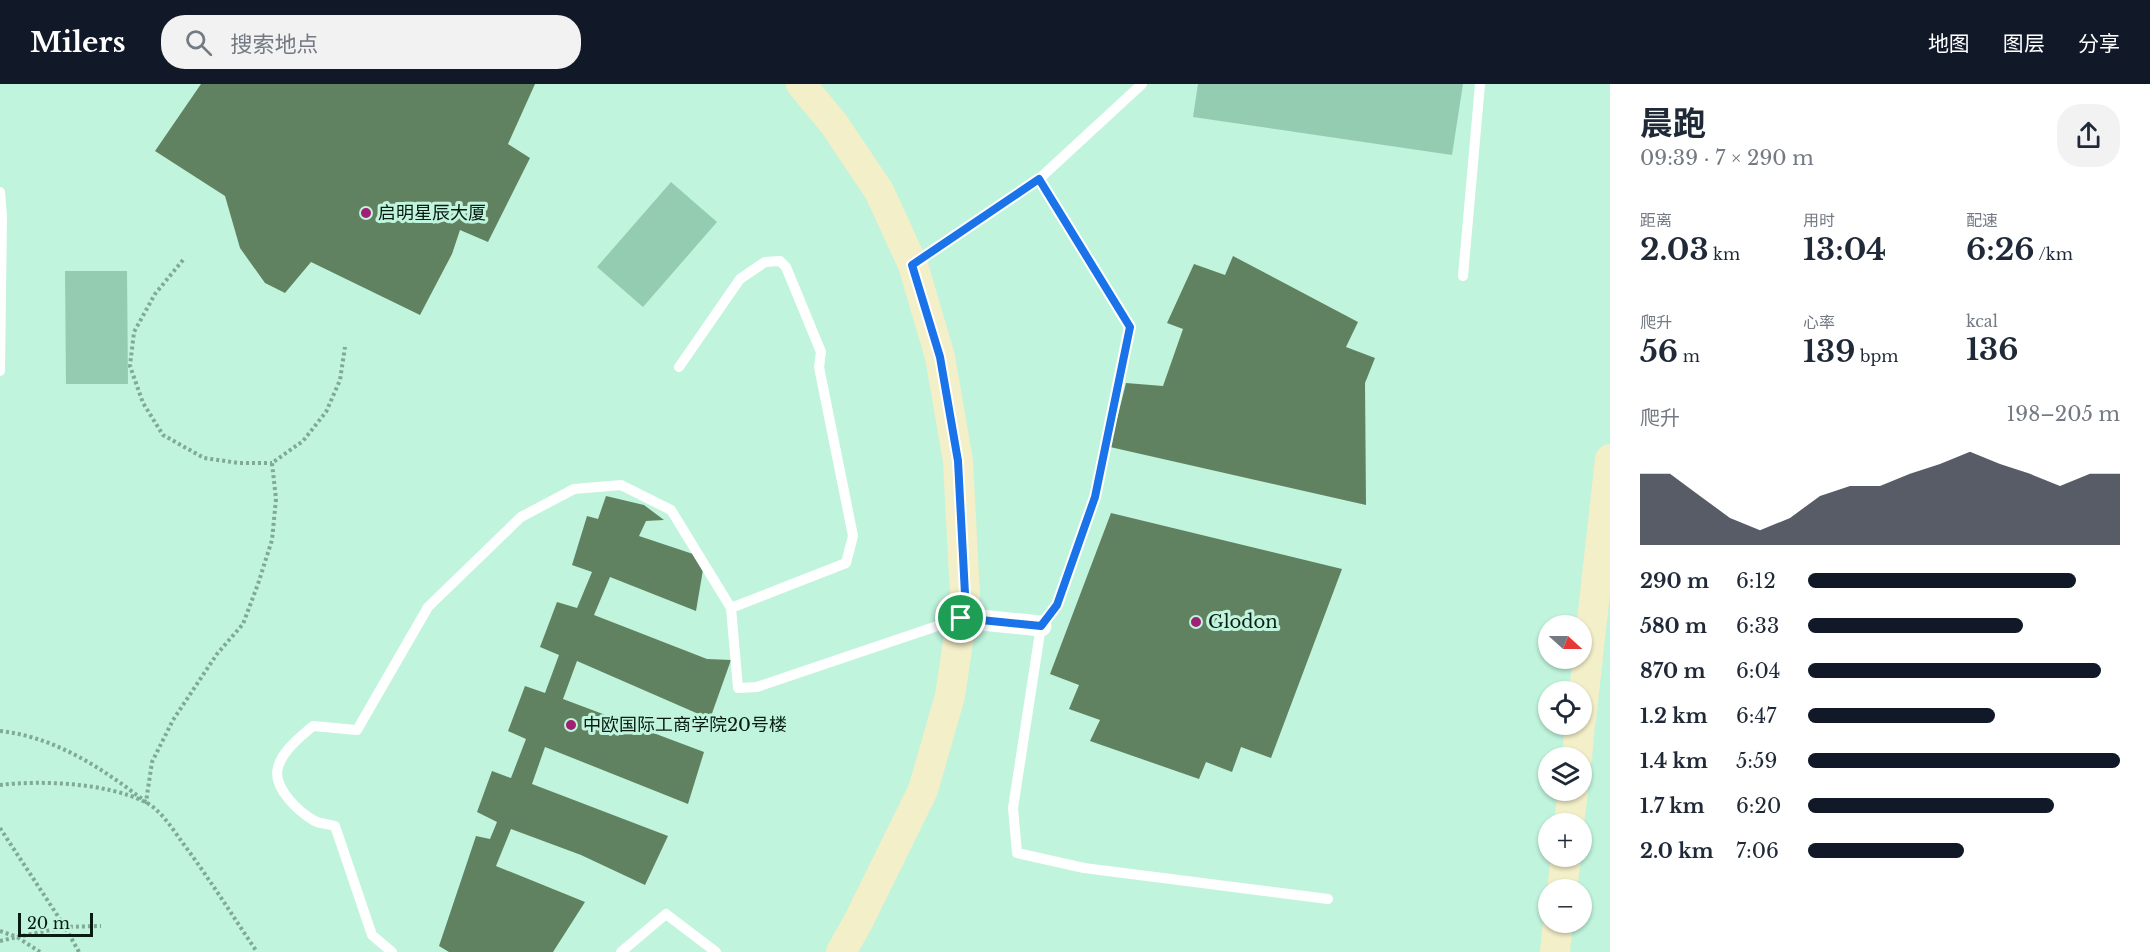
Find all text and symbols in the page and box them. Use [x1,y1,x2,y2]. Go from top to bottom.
search box [161,15,581,69]
text: Milers [30,25,125,60]
icon: search [182,26,215,59]
text: 搜索地点 [230,31,319,58]
text: 地图 [1928,31,1970,57]
text: 图层 [2003,31,2045,57]
text: 分享 [2078,31,2120,57]
text: 晨跑 [1640,103,1706,144]
button: share [2057,104,2120,167]
text: 09:39 · 7 × 290 m [1640,146,1814,170]
place label: 启明星辰大厦 [378,202,486,224]
marker: 启明星辰大厦 [359,206,373,220]
text: 距离 [1640,210,1672,230]
text: 用时 [1803,210,1835,230]
text: 配速 [1966,210,1998,230]
text: 2.03 [1640,231,1709,268]
text: 13:04 [1803,231,1886,268]
text: 6:26 [1966,231,2035,268]
text: km [1709,244,1740,264]
text: /km [2035,244,2073,264]
text: kcal [1966,311,1998,331]
text: 爬升 [1640,312,1672,332]
text: 心率 [1803,312,1835,332]
text: 136 [1966,331,2018,368]
text: 56 [1640,333,1678,370]
text: 139 [1803,333,1855,370]
text: m [1678,346,1700,366]
text: bpm [1855,346,1899,366]
text: 198–205 m [2006,402,2120,426]
text: 爬升 [1640,406,1680,430]
text: 290 m [1640,569,1709,593]
text: 6:12 [1736,569,1776,593]
pin [935,592,986,643]
icon: arrive [944,601,977,634]
place label: Glodon [1208,611,1278,633]
text: 580 m [1640,614,1707,638]
text: 6:33 [1736,614,1779,638]
marker: Glodon [1189,615,1203,629]
north arrow [1538,615,1592,669]
map controls [1538,615,1592,933]
text: 870 m [1640,659,1706,683]
text: 6:04 [1736,659,1781,683]
button: locate [1538,681,1592,735]
text: 1.2 km [1640,704,1708,728]
text: 6:47 [1736,704,1776,728]
place label: 中欧国际工商学院20号楼 [583,714,787,736]
marker: 中欧国际工商学院20号楼 [564,718,578,732]
button: layers [1538,747,1592,801]
text: 1.4 km [1640,749,1708,773]
text: 5:59 [1736,749,1777,773]
text: 1.7 km [1640,794,1705,818]
text: 6:20 [1736,794,1781,818]
button: + [1538,813,1592,867]
text: 2.0 km [1640,839,1714,863]
text: 7:06 [1736,839,1779,863]
button: − [1538,879,1592,933]
scale bar [18,910,93,938]
text: 20 m [27,913,70,933]

